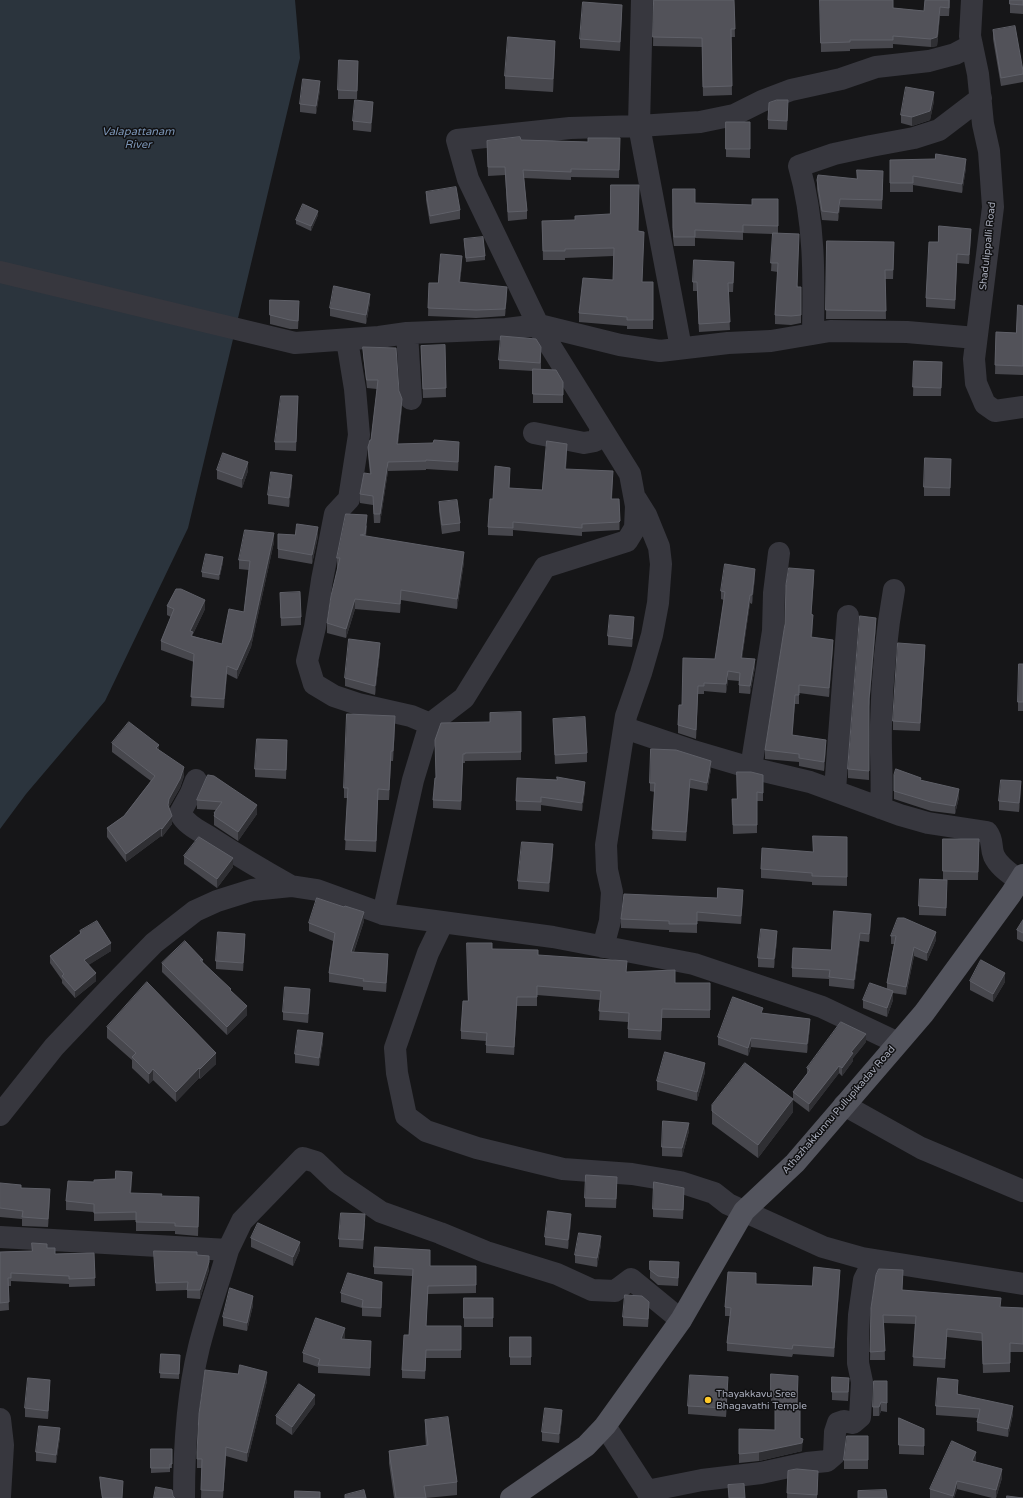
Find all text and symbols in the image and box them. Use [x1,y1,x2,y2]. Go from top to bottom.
water label: Valapattanam River [102,125,174,151]
street label: Shadulippalli Road [977,201,999,291]
street label: Athazhakkunnu Pullupikadav Road [780,1044,898,1176]
place label: Thayakkavu Sree Bhagavathi Temple [716,1388,807,1412]
marker: Thayakkavu Sree Bhagavathi Temple [703,1395,713,1405]

